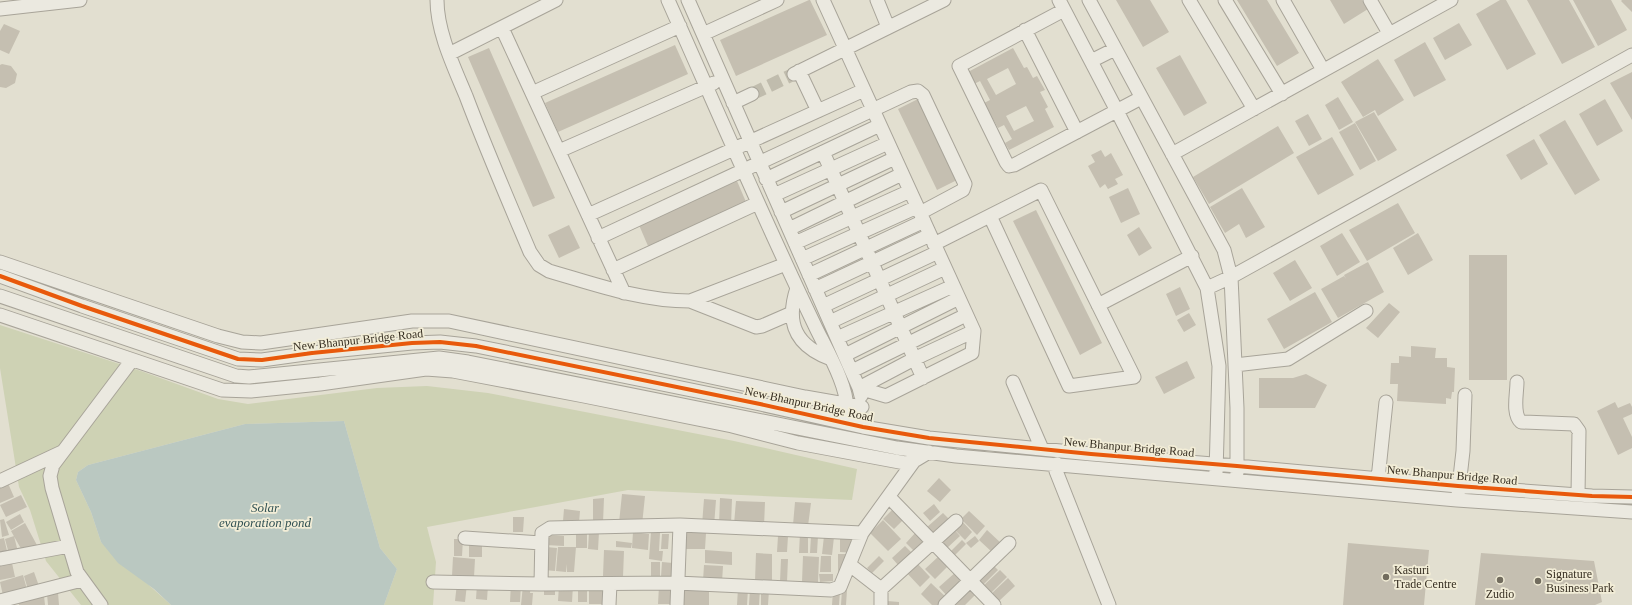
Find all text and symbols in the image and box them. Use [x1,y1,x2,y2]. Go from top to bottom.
street label: New Bhanpur Bridge Road [292,326,424,354]
street label: New Bhanpur Bridge Road [743,384,875,424]
street label: New Bhanpur Bridge Road [1063,434,1195,460]
street label: New Bhanpur Bridge Road [1386,462,1518,488]
water label: Solar evaporation pond [219,500,312,530]
place label: Kasturi Trade Centre [1394,563,1457,591]
place label: Signature Business Park [1546,567,1614,595]
marker: Kasturi Trade Centre [1381,572,1391,582]
marker: Zudio [1495,575,1505,585]
marker: Signature Business Park [1533,576,1543,586]
place label: Zudio [1486,587,1514,601]

